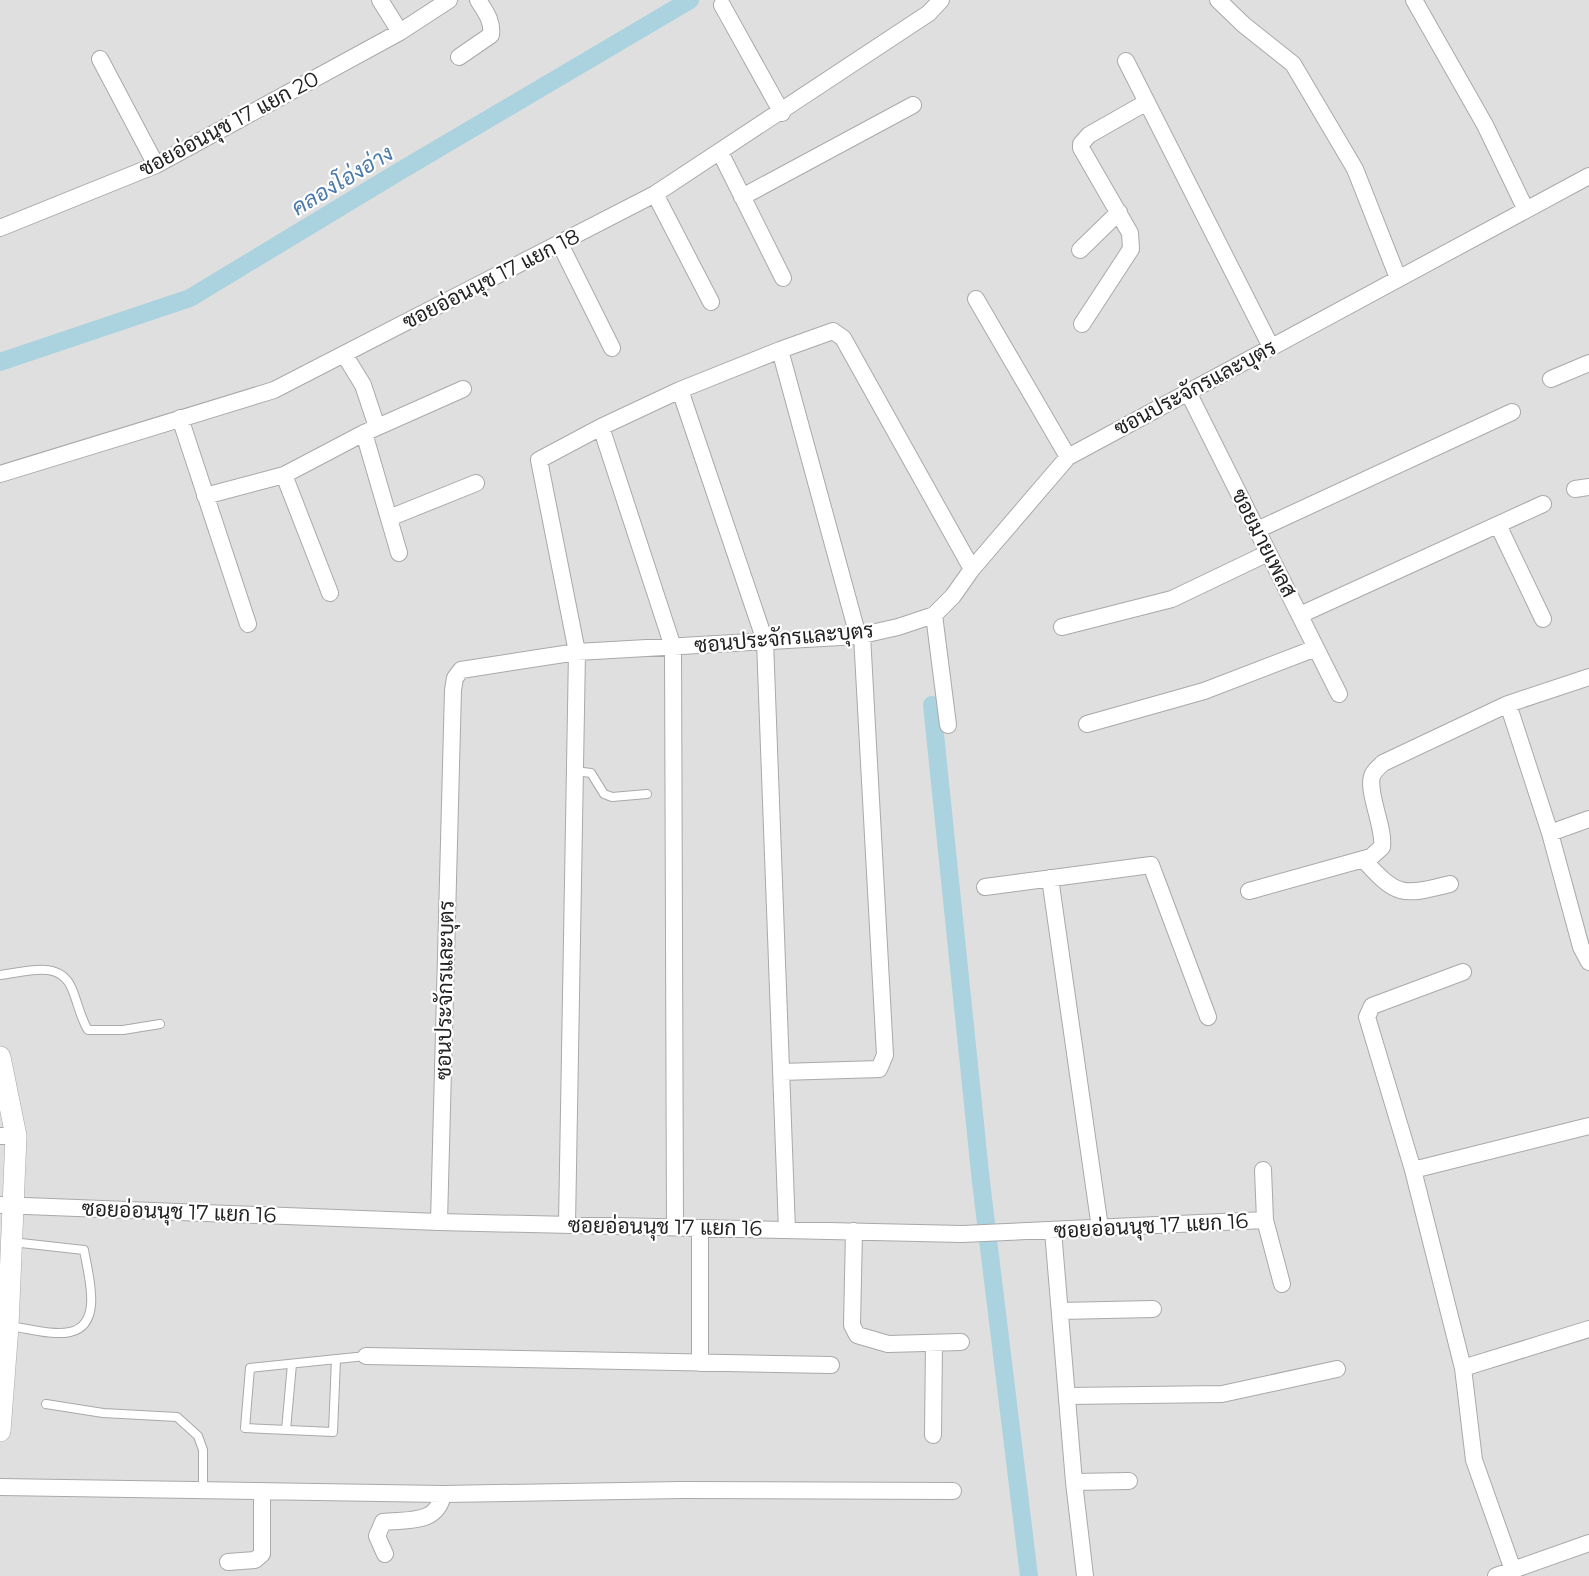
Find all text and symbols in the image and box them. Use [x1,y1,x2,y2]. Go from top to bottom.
street label: ซอยอ่อนนุช 17 แยก 20 [135,66,324,183]
water label: คลองโอ่งอ่าง [286,139,398,221]
street label: ซอยอ่อนนุช 17 แยก 18 [398,223,584,336]
street label: ซอนประจักรและบุตร [1110,334,1281,443]
street label: ซอยมายเพลส [1226,484,1302,601]
street label: ซอนประจักรและบุตร [693,617,875,660]
street label: ซอนประจักรและบุตร [430,900,461,1080]
street label: ซอยอ่อนนุช 17 แยก 16 [81,1196,277,1229]
street label: ซอยอ่อนนุช 17 แยก 16 [1053,1208,1249,1245]
street label: ซอยอ่อนนุช 17 แยก 16 [568,1212,763,1243]

